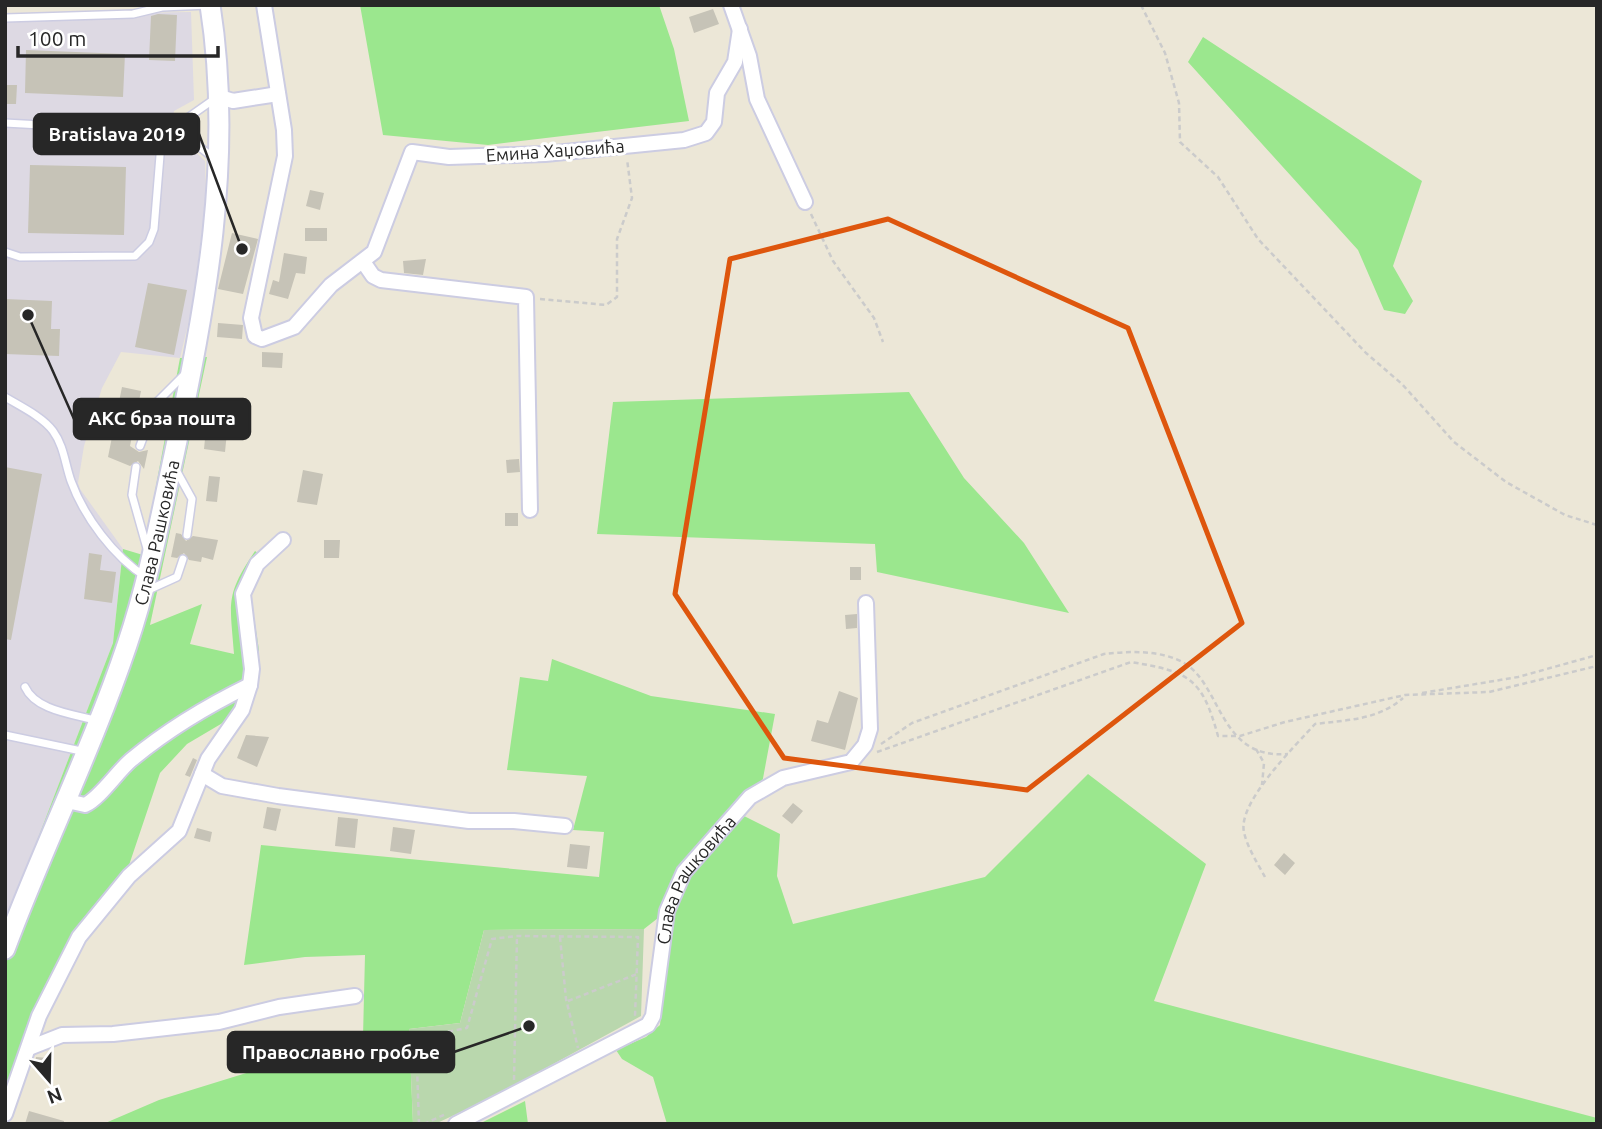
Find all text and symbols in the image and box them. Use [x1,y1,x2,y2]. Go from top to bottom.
scale bar [18,14,217,58]
text: 100 m [28,26,86,50]
callout: Bratislava 2019 [34,114,199,154]
text: Bratislava 2019 [49,123,185,145]
street label: Емина Хаџовића [485,135,625,165]
callout: АКС брза пошта [74,399,250,439]
text: АКС брза пошта [88,407,236,429]
street label: Слава Рашковића [130,458,183,607]
street label: Слава Рашковића [653,811,739,946]
callout: Православно гробље [228,1032,454,1072]
text: Православно гробље [242,1041,440,1063]
north arrow [14,1045,84,1115]
text: N [44,1083,65,1109]

